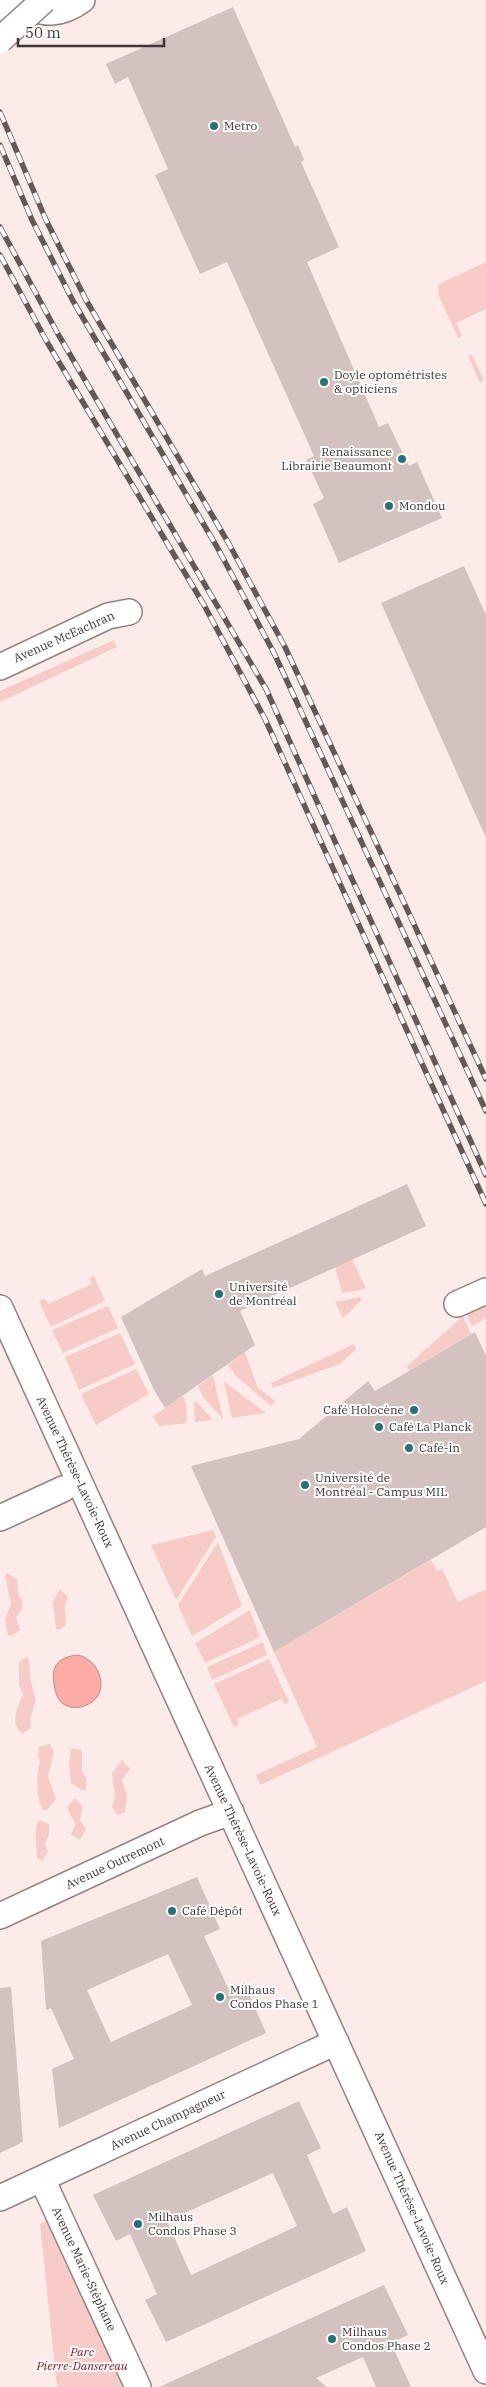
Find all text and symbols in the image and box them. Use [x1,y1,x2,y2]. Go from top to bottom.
scale bar [18,15,164,47]
text: 50 m [25,23,61,42]
place label: Metro [224,118,257,133]
marker: Metro [208,120,220,132]
place label: Doyle optométristes & opticiens [334,367,447,396]
marker: Doyle optométristes & opticiens [318,376,330,388]
place label: Renaissance Librairie Beaumont [281,444,392,473]
marker: Renaissance Librairie Beaumont [396,453,408,465]
place label: Mondou [399,498,446,513]
marker: Mondou [383,500,395,512]
street label: Avenue McEachran [11,607,117,666]
place label: Université de Montréal [229,1279,297,1308]
marker: Université de Montréal [213,1288,225,1300]
street label: Avenue Thérèse-Lavoie-Roux [34,1393,117,1550]
place label: Café Holocène [323,1402,404,1417]
marker: Café Holocène [408,1404,420,1416]
place label: Café La Planck [389,1419,471,1434]
marker: Café La Planck [373,1421,385,1433]
place label: Café-in [419,1440,460,1455]
marker: Café-in [403,1442,415,1454]
place label: Université de Montréal - Campus MIL [315,1470,447,1499]
marker: Université de Montréal - Campus MIL [299,1479,311,1491]
street label: Avenue Thérèse-Lavoie-Roux [202,1761,285,1918]
street label: Avenue Outremont [63,1833,166,1892]
place label: Café Dépôt [182,1903,243,1918]
marker: Café Dépôt [166,1905,178,1917]
place label: Milhaus Condos Phase 1 [230,1982,319,2011]
marker: Milhaus Condos Phase 1 [214,1991,226,2003]
street label: Avenue Champagneur [108,2086,228,2153]
street label: Avenue Thérèse-Lavoie-Roux [372,2129,453,2287]
street label: Avenue Marie-Stéphane [49,2204,120,2333]
place label: Milhaus Condos Phase 3 [148,2209,237,2238]
marker: Milhaus Condos Phase 3 [132,2218,144,2230]
place label: Milhaus Condos Phase 2 [342,2324,431,2353]
marker: Milhaus Condos Phase 2 [326,2333,338,2345]
park label: Parc Pierre-Dansereau [35,2344,128,2373]

